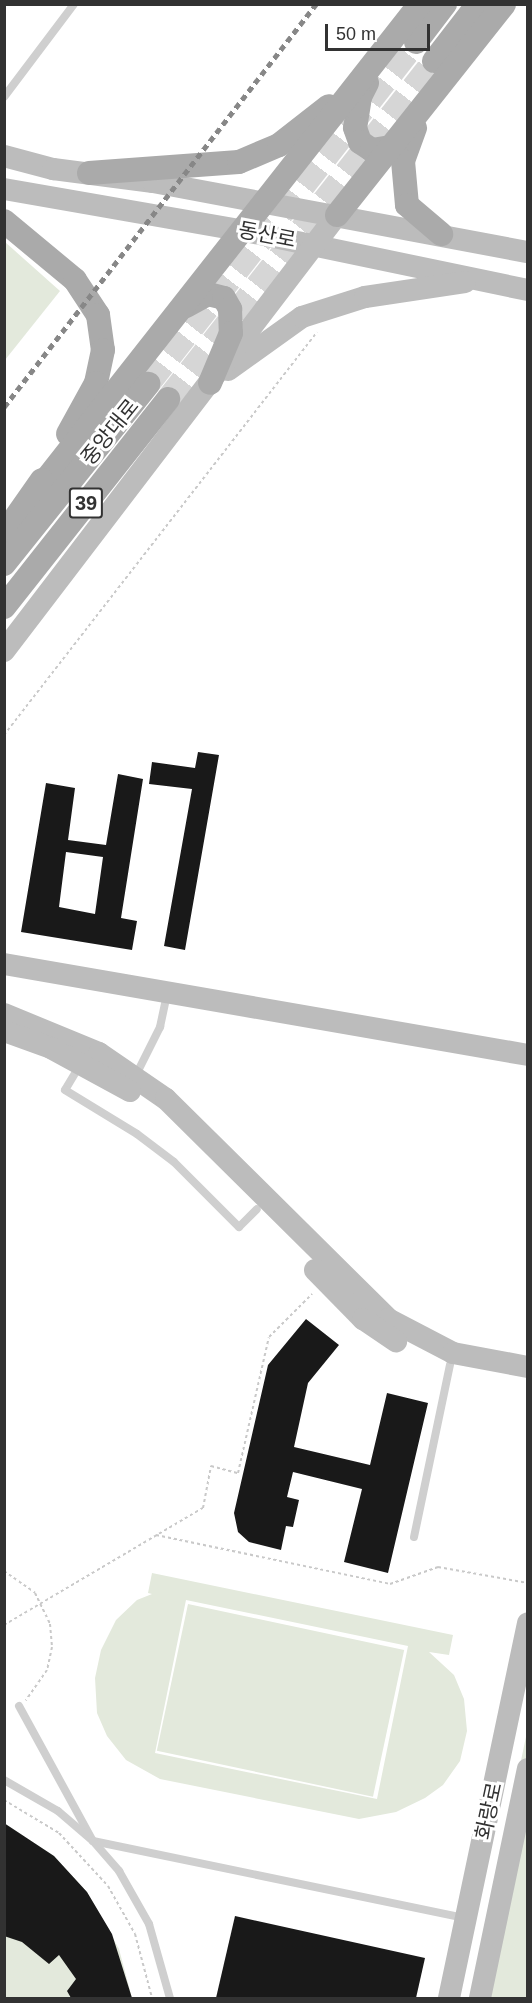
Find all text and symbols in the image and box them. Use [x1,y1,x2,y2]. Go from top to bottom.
scale bar [328,12,433,50]
text: 50 m [336,24,376,44]
street label: 동산로 [236,217,298,253]
street label: 중앙대로 [76,394,144,470]
road number: 39 [68,486,104,520]
street label: 화랑로 [471,1780,507,1842]

